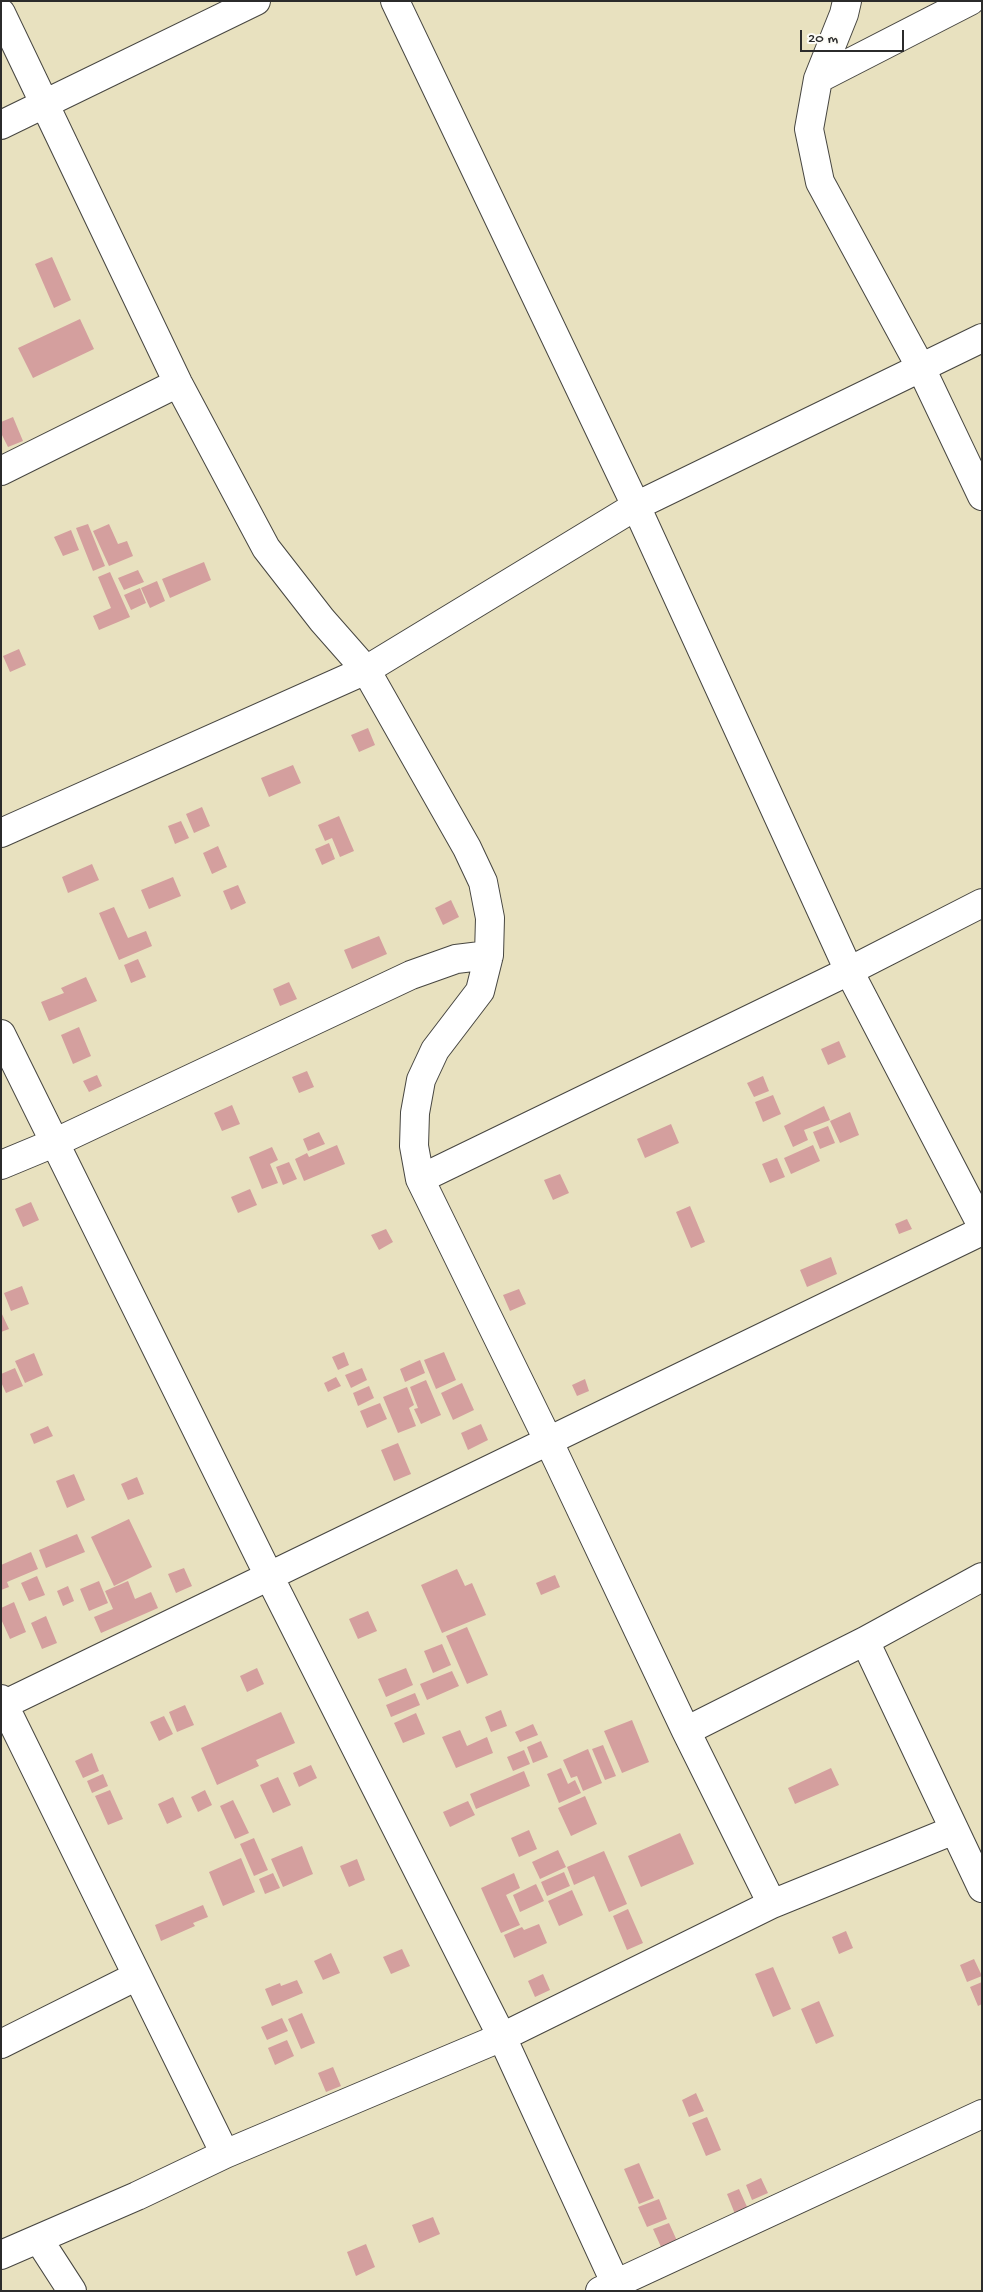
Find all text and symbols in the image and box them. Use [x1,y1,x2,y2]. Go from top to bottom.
scale bar [803,20,907,52]
text: 20 m [808,30,838,48]

